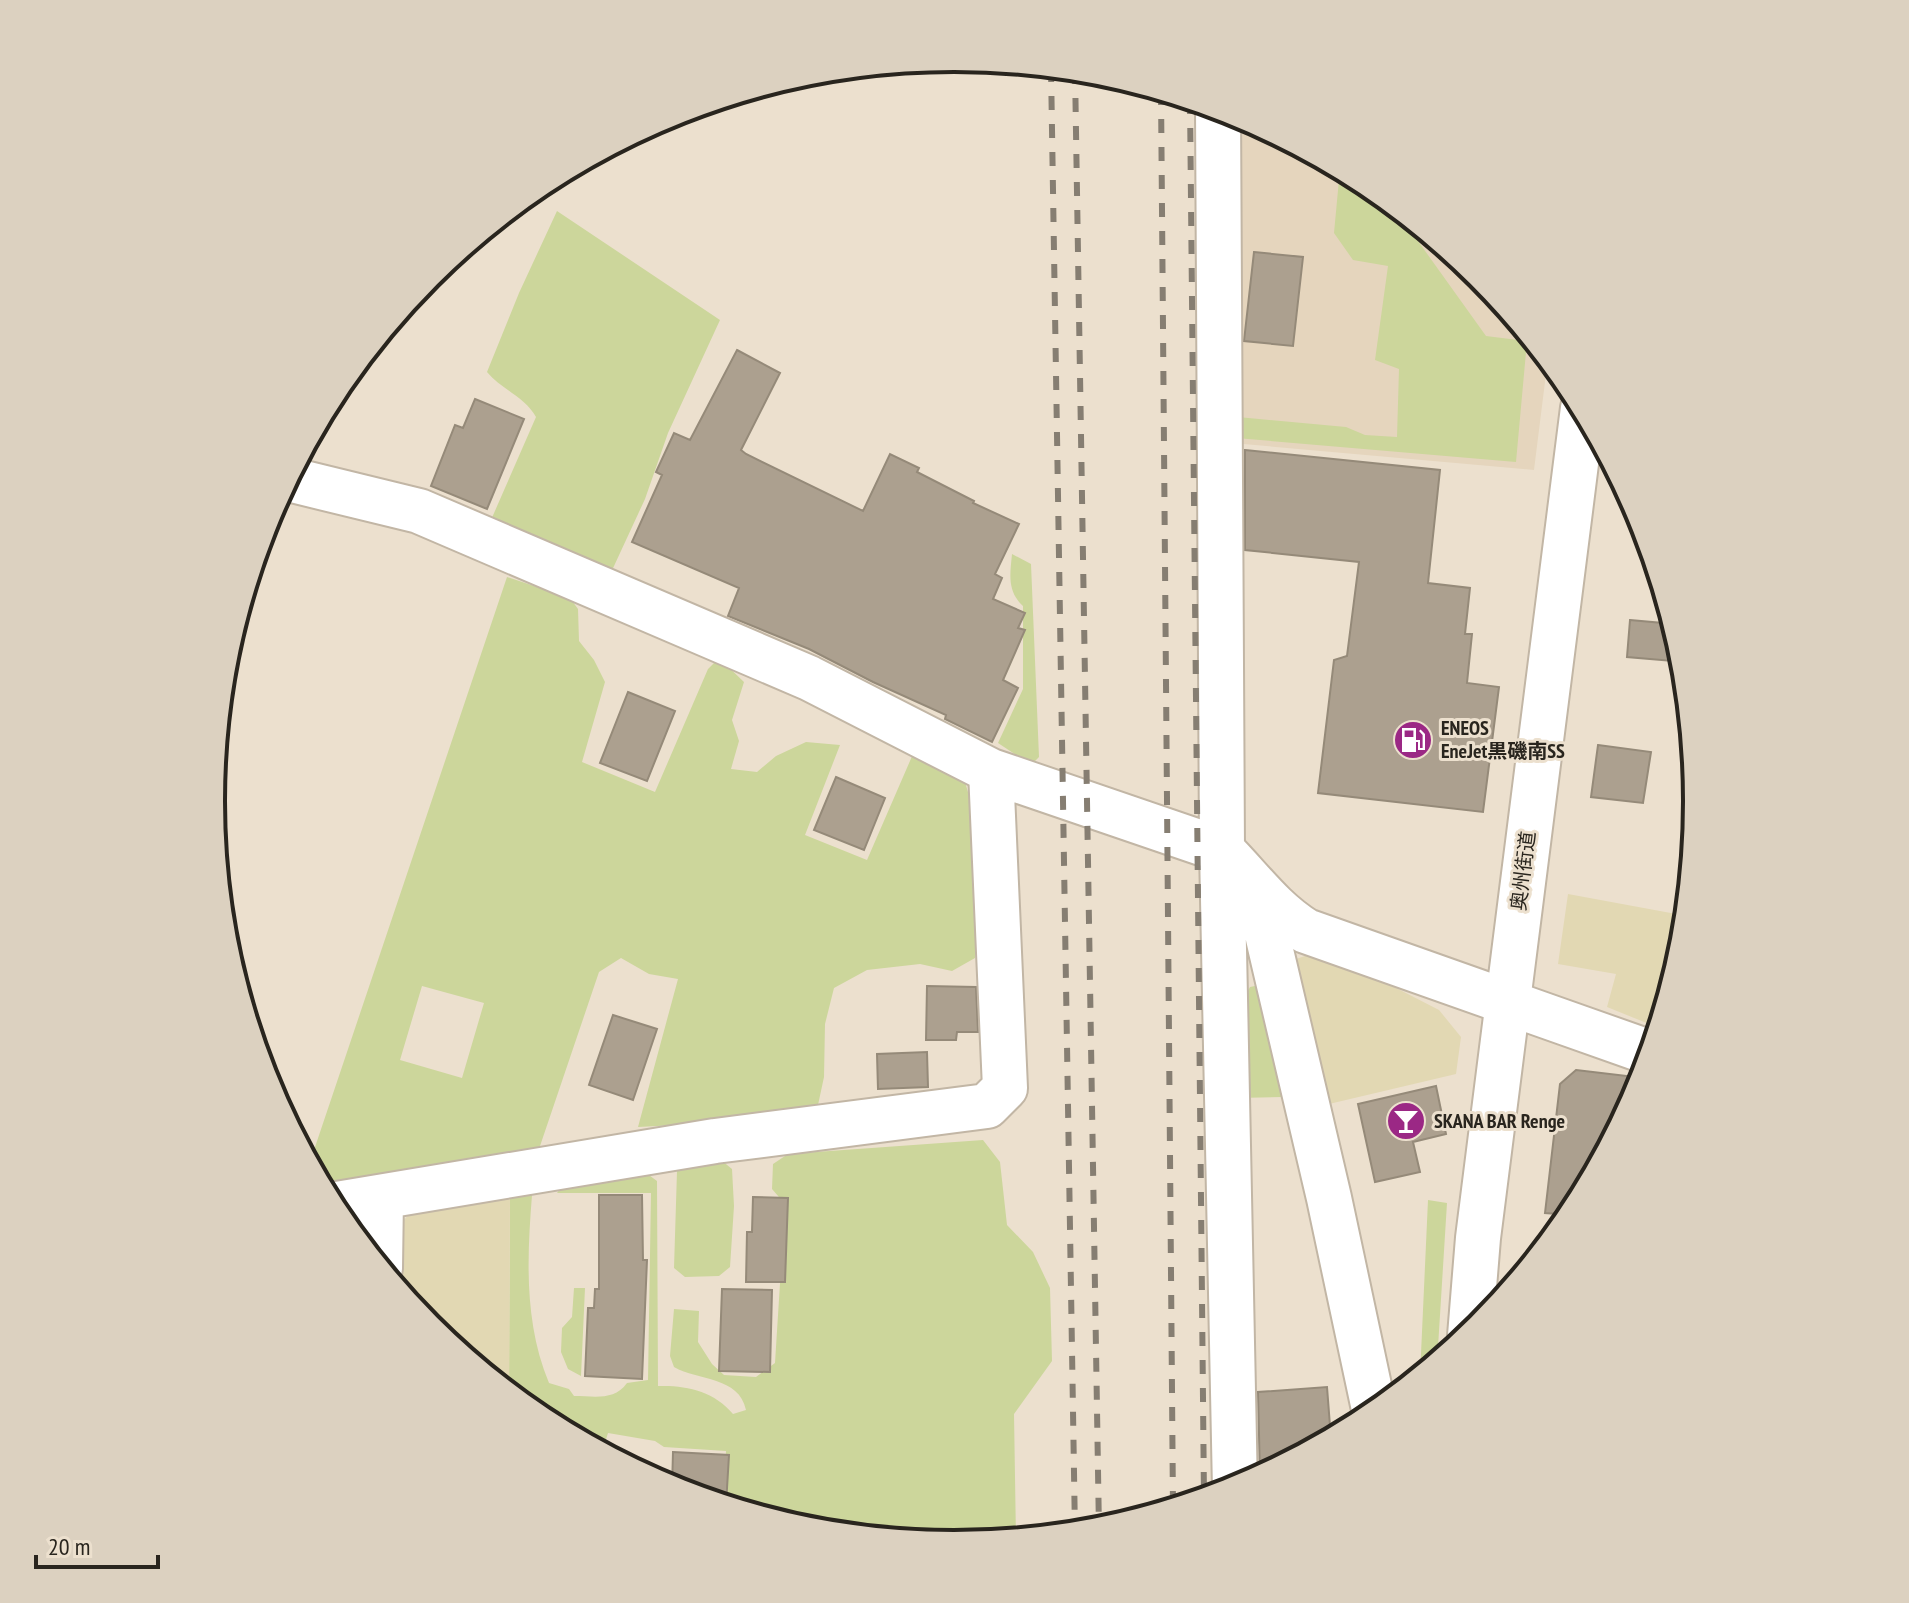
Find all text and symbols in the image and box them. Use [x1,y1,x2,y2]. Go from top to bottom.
place label: ENEOS EneJet黒磯南SS [1441,715,1565,764]
fuel station icon: ENEOS EneJet黒磯南SS [1392,719,1434,761]
street label: 奥州街道 [1505,830,1541,912]
bar icon: SKANA BAR Renge [1385,1100,1427,1142]
place label: SKANA BAR Renge [1434,1108,1565,1134]
scale bar [36,1519,158,1569]
text: 20 m [48,1531,90,1562]

